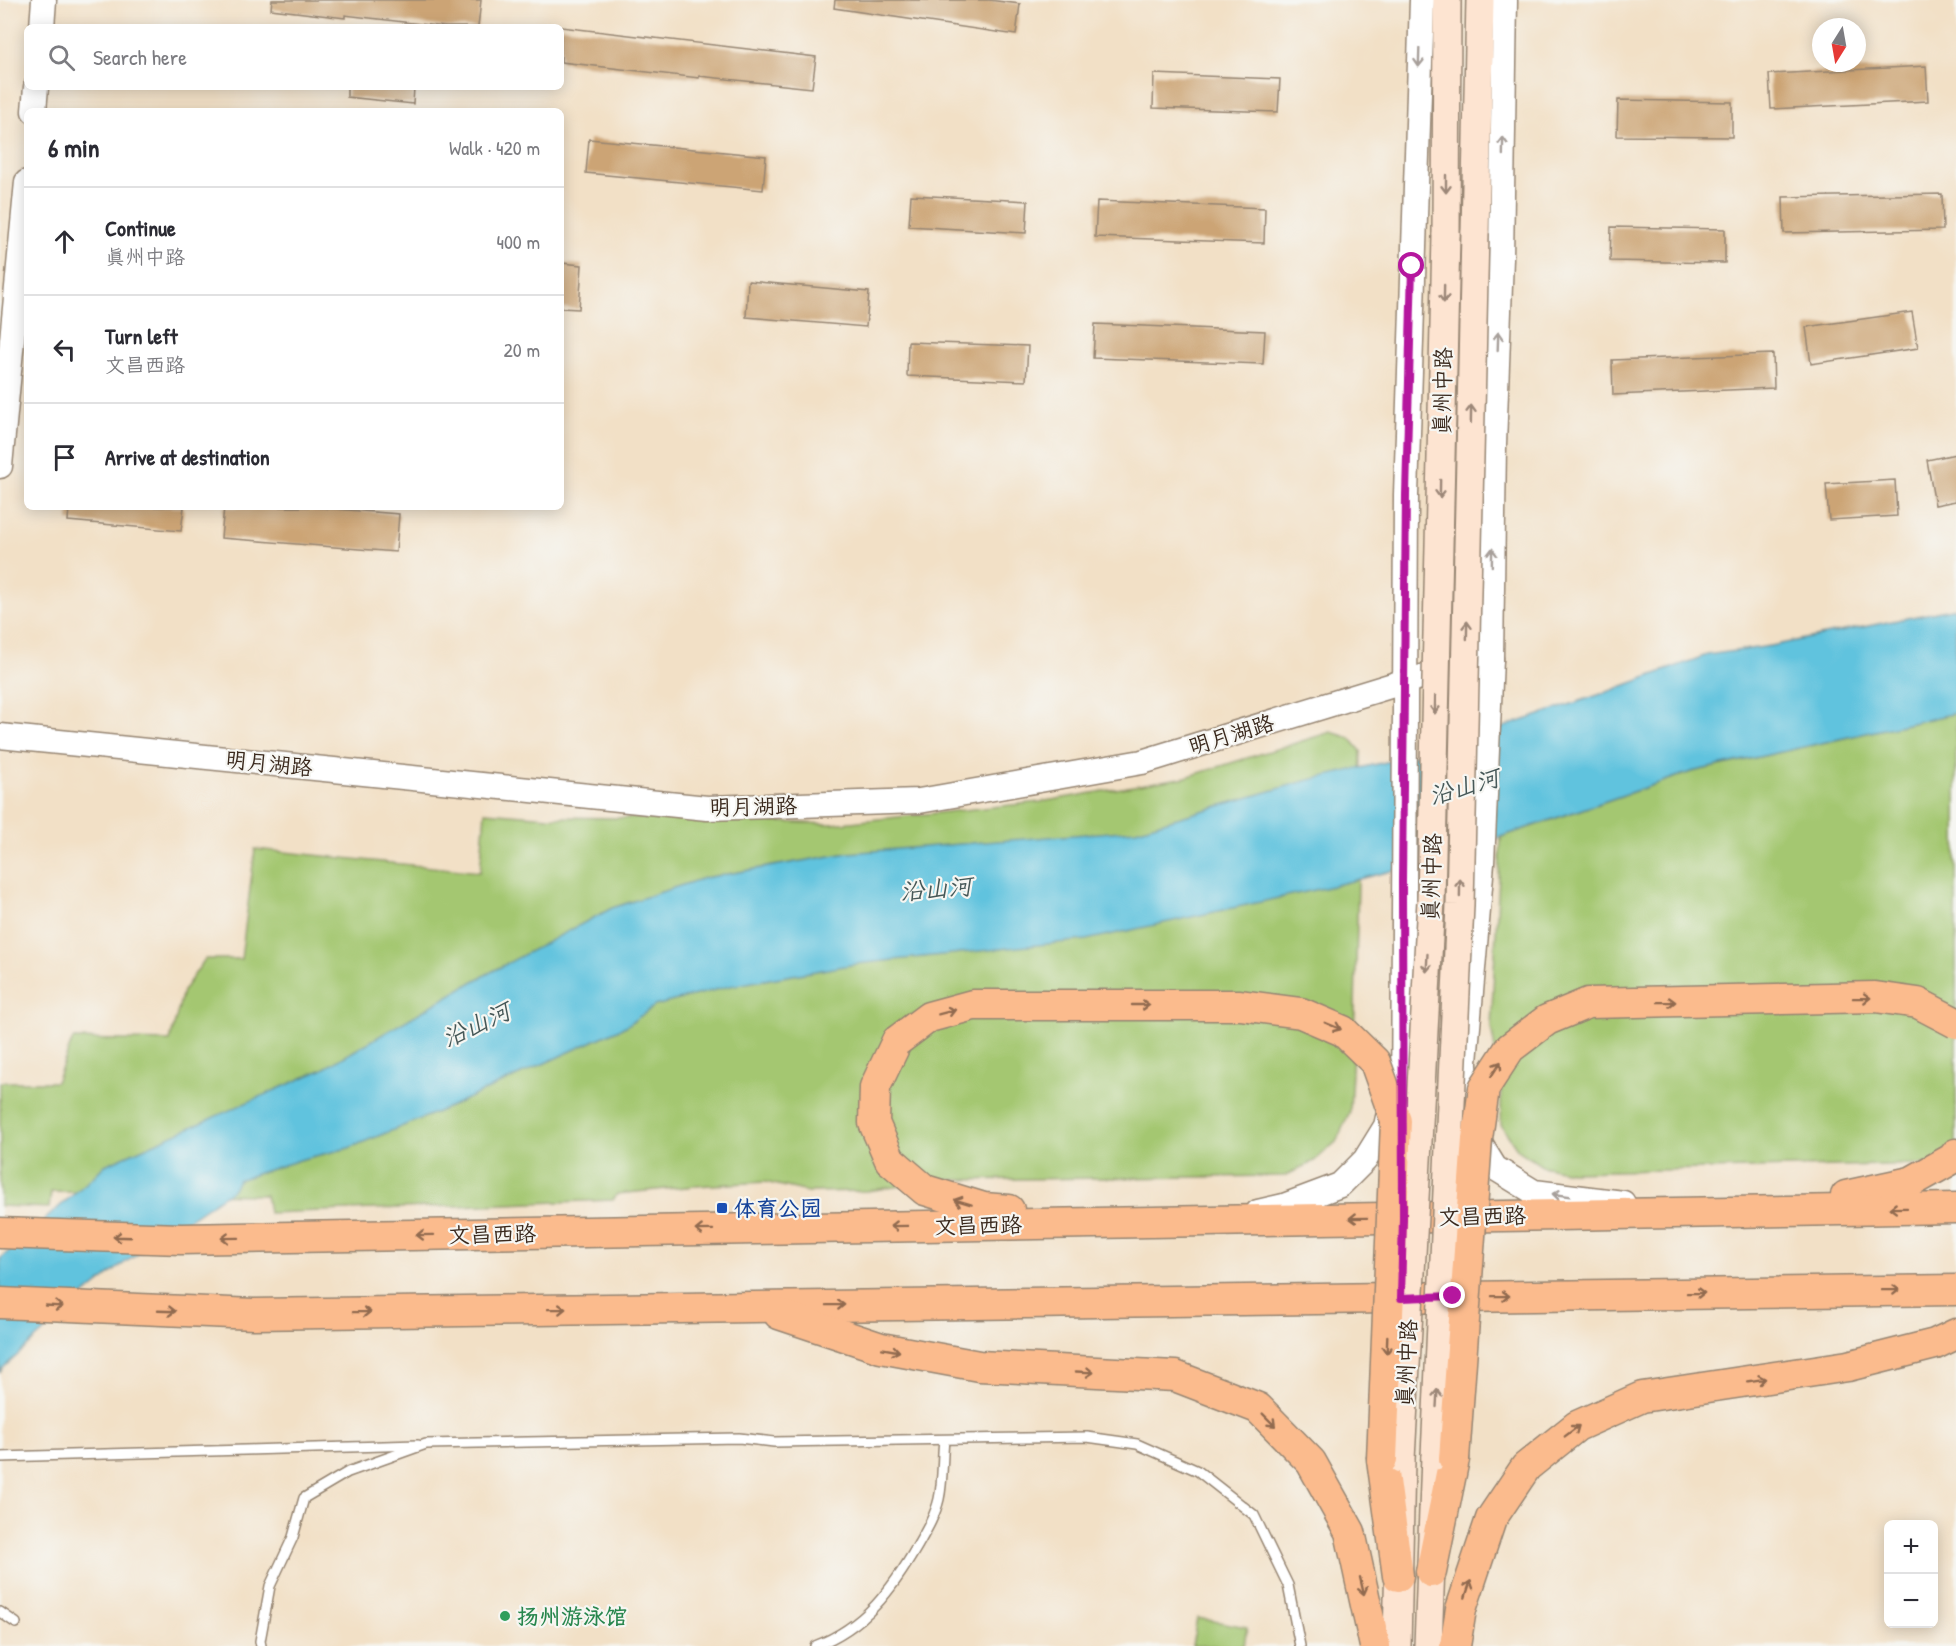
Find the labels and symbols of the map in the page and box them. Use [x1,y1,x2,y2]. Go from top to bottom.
north arrow [1812,18,1866,72]
one-way arrow [1413,48,1425,68]
one-way arrow [1497,137,1509,157]
one-way arrow [1440,174,1452,194]
route start [1398,252,1424,278]
one-way arrow [1438,284,1450,304]
one-way arrow [1492,332,1503,352]
street label: 真州中路 [1426,347,1458,435]
one-way arrow [1466,405,1477,425]
one-way arrow [1434,479,1445,499]
one-way arrow [1486,547,1498,567]
one-way arrow [1461,621,1472,641]
one-way arrow [1429,695,1441,715]
street label: 明月湖路 [1185,707,1277,761]
street label: 明月湖路 [224,743,314,783]
water label: 沿山河 [1425,760,1507,811]
street label: 明月湖路 [709,790,797,822]
street label: 真州中路 [1414,832,1448,922]
water label: 沿山河 [899,869,977,907]
one-way arrow [1454,879,1466,899]
one-way arrow [1422,953,1433,973]
one-way arrow [1851,992,1871,1003]
water label: 沿山河 [437,993,519,1054]
one-way arrow [1656,996,1676,1008]
one-way arrow [1131,999,1151,1011]
one-way arrow [937,1006,956,1018]
one-way arrow [1324,1022,1342,1033]
one-way arrow [1490,1061,1502,1078]
one-way arrow [1552,1190,1572,1201]
place label: 体育公园 [734,1193,822,1223]
one-way arrow [954,1196,973,1207]
street label: 文昌西路 [1438,1200,1526,1232]
marker: 体育公园 [715,1201,729,1215]
one-way arrow [1888,1202,1908,1214]
street label: 文昌西路 [934,1209,1022,1241]
one-way arrow [1349,1212,1369,1224]
street label: 文昌西路 [448,1218,536,1250]
one-way arrow [889,1220,909,1232]
one-way arrow [694,1224,714,1236]
one-way arrow [415,1229,435,1241]
one-way arrow [113,1232,133,1243]
one-way arrow [221,1233,241,1244]
route end [1439,1282,1465,1308]
one-way arrow [1880,1285,1900,1296]
one-way arrow [1685,1287,1705,1299]
one-way arrow [1490,1290,1510,1302]
one-way arrow [826,1299,846,1311]
one-way arrow [44,1300,64,1311]
one-way arrow [547,1303,567,1315]
one-way arrow [157,1305,177,1316]
one-way arrow [352,1306,372,1318]
street label: 真州中路 [1389,1318,1423,1408]
one-way arrow [1381,1334,1392,1354]
one-way arrow [881,1345,901,1356]
one-way arrow [1074,1366,1094,1377]
one-way arrow [1747,1374,1767,1385]
one-way arrow [1432,1388,1443,1408]
one-way arrow [1262,1412,1276,1427]
one-way arrow [1563,1424,1579,1437]
one-way arrow [1357,1576,1369,1595]
one-way arrow [1463,1580,1474,1599]
place label: 扬州游泳馆 [517,1601,627,1631]
marker: 扬州游泳馆 [498,1609,512,1623]

